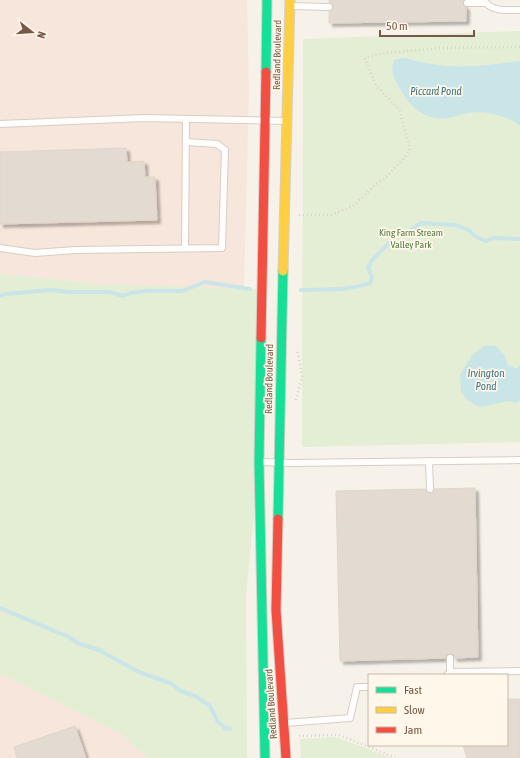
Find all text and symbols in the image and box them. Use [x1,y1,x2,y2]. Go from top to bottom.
north arrow [12,12,52,52]
scale bar [380,12,474,38]
text: 50 m [386,19,408,33]
street label: Redland Boulevard [271,20,283,90]
text: N [35,30,48,40]
water label: Piccard Pond [410,85,462,97]
park label: King Farm Stream Valley Park [379,227,443,250]
street label: Redland Boulevard [263,344,275,414]
water label: Irvington Pond [467,367,505,392]
street label: Redland Boulevard [263,668,279,739]
legend [368,674,508,746]
text: Fast [404,683,422,697]
text: Slow [404,703,425,717]
text: Jam [404,723,422,737]

